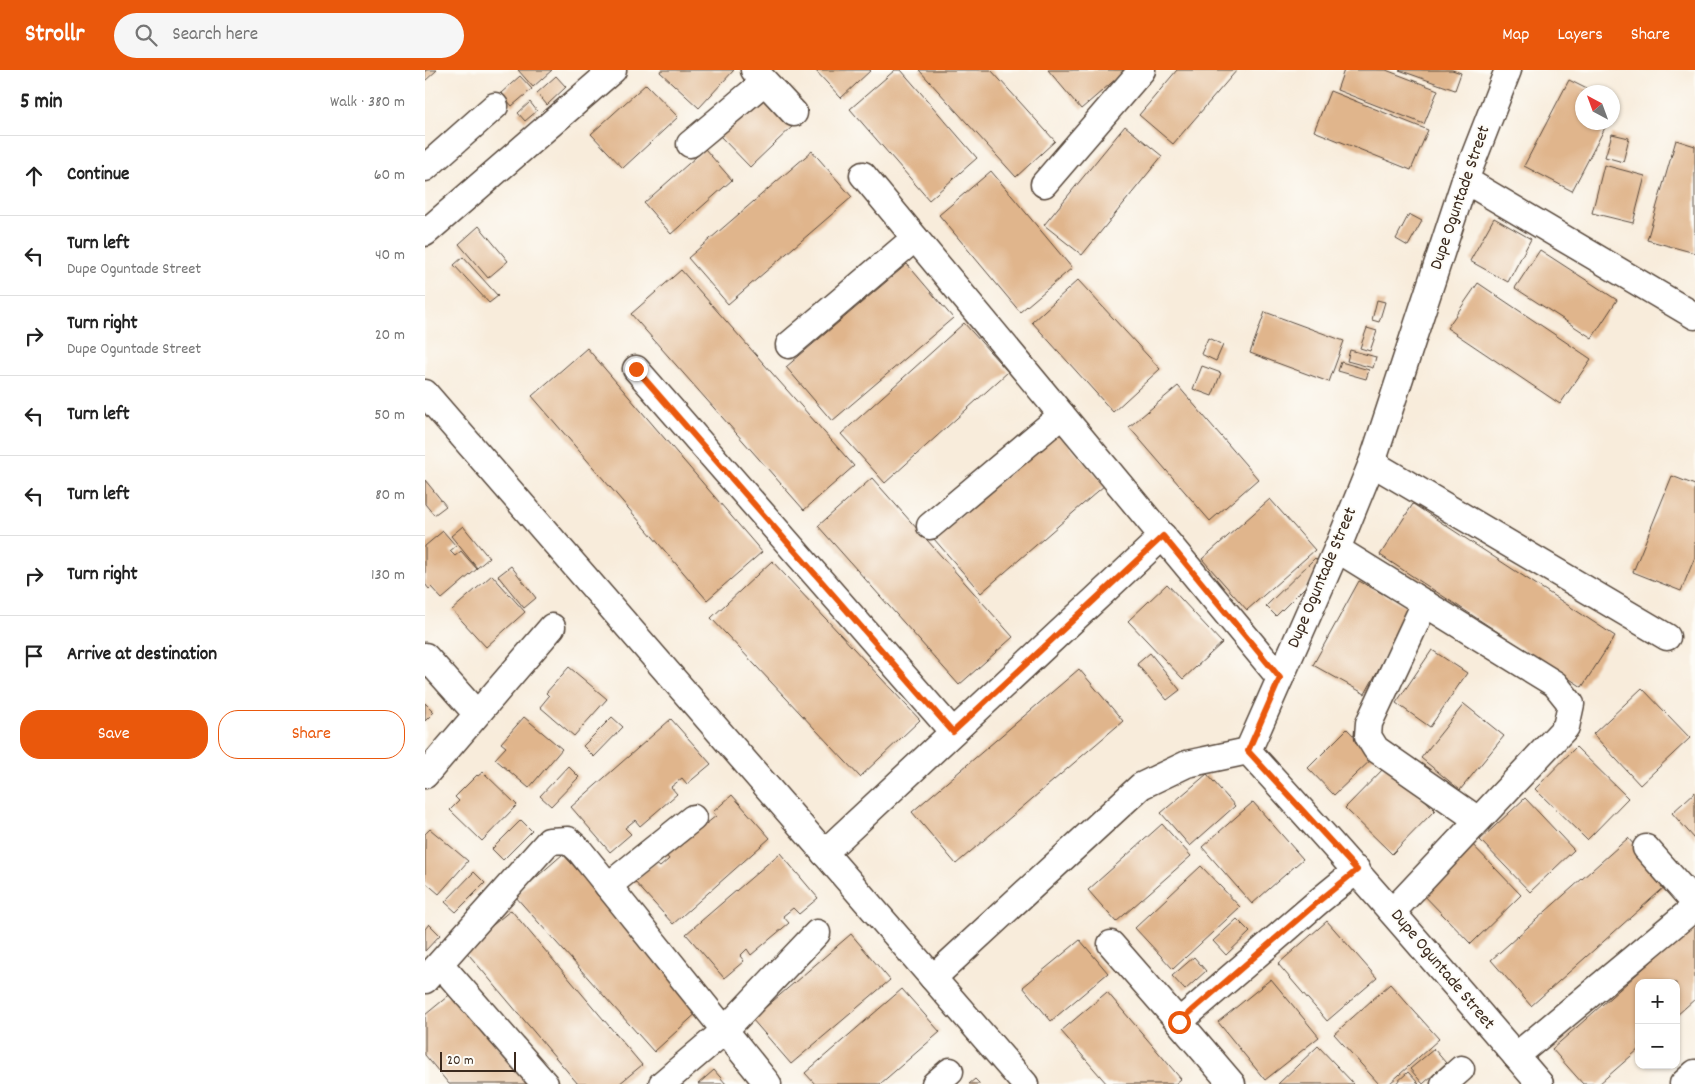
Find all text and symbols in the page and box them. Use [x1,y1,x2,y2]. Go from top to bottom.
search box [114,13,464,58]
text: Strollr [25,18,84,52]
icon: search [132,21,160,49]
text: Search here [172,22,258,49]
text: Map [1502,23,1529,48]
text: Layers [1557,23,1603,48]
text: Share [1631,23,1670,48]
north arrow [1575,85,1620,130]
text: 5 min [20,88,63,118]
text: Walk · 380 m [330,91,405,114]
street label: Dupe Oguntade Street [1425,122,1498,273]
icon: ahead [20,162,48,190]
text: Continue [67,162,129,189]
text: 60 m [374,164,405,187]
text: Turn left [67,231,130,258]
icon: left [20,242,48,270]
text: 40 m [375,244,405,267]
text: Dupe Oguntade Street [67,258,201,281]
text: Turn right [67,311,138,338]
icon: right [20,322,48,350]
text: 20 m [375,324,405,347]
text: Dupe Oguntade Street [67,338,201,361]
route end [625,358,648,381]
icon: left [20,402,48,430]
text: Turn left [67,402,130,429]
text: 50 m [374,404,405,427]
icon: left [20,482,48,510]
text: Turn left [67,482,130,509]
text: 80 m [375,484,405,507]
street label: Dupe Oguntade Street [1282,503,1364,652]
icon: right [20,562,48,590]
text: Turn right [67,562,138,589]
text: 130 m [371,564,405,587]
icon: arrive [20,642,48,670]
text: Arrive at destination [67,642,217,669]
button: Save [20,710,208,759]
button: Share [218,710,405,759]
street label: Dupe Oguntade Street [1384,904,1500,1036]
map controls [1635,979,1680,1069]
button: + [1635,979,1680,1024]
route start [1168,1011,1191,1034]
button: − [1635,1024,1680,1069]
scale bar [440,1049,516,1072]
text: 20 m [447,1051,474,1071]

